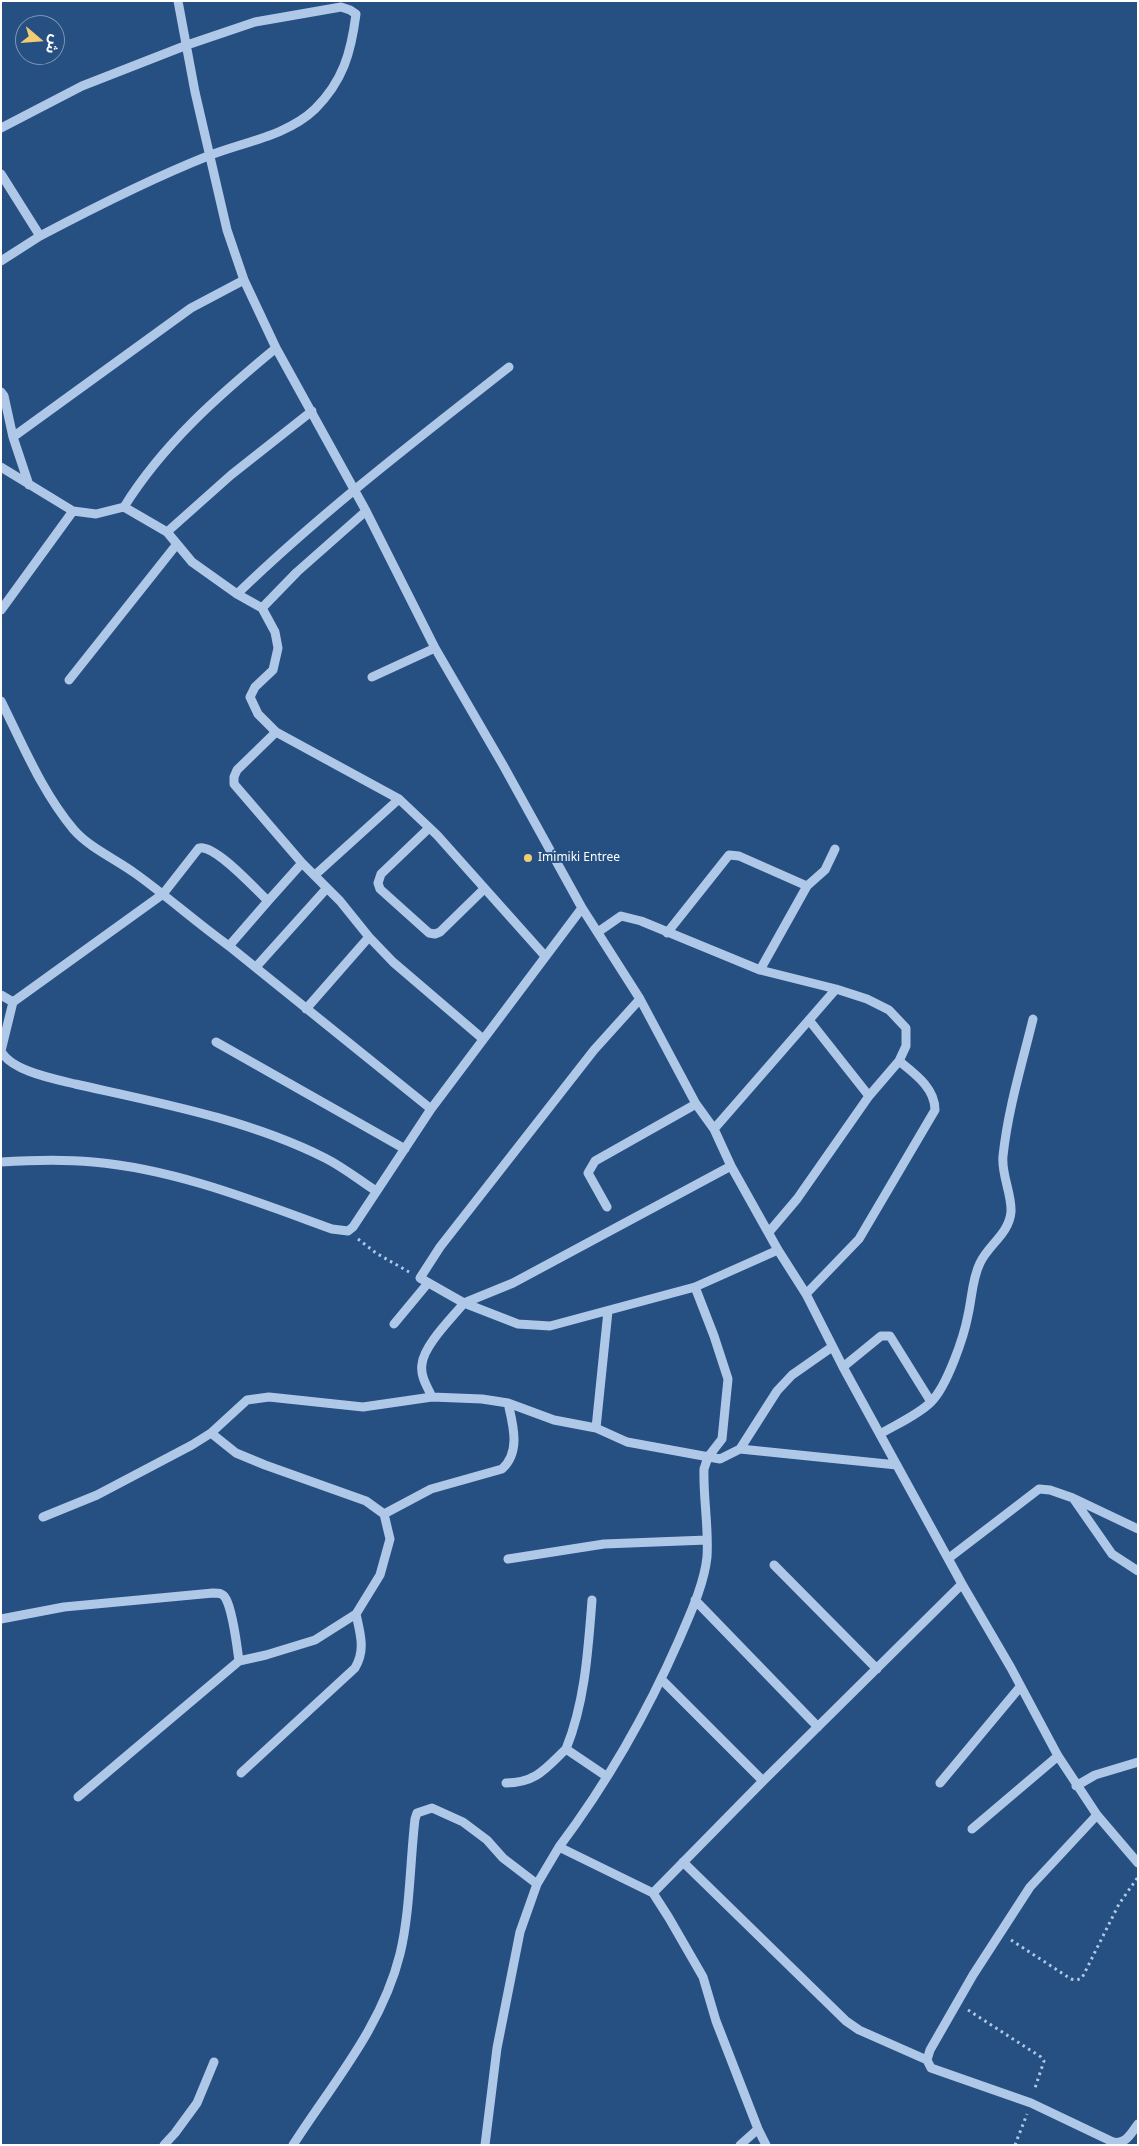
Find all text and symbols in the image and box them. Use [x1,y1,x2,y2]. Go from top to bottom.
north arrow [15,15,65,65]
text: ش [42,32,66,57]
place label: Imimiki Entree [538,851,620,865]
marker: Imimiki Entree [522,852,534,864]

